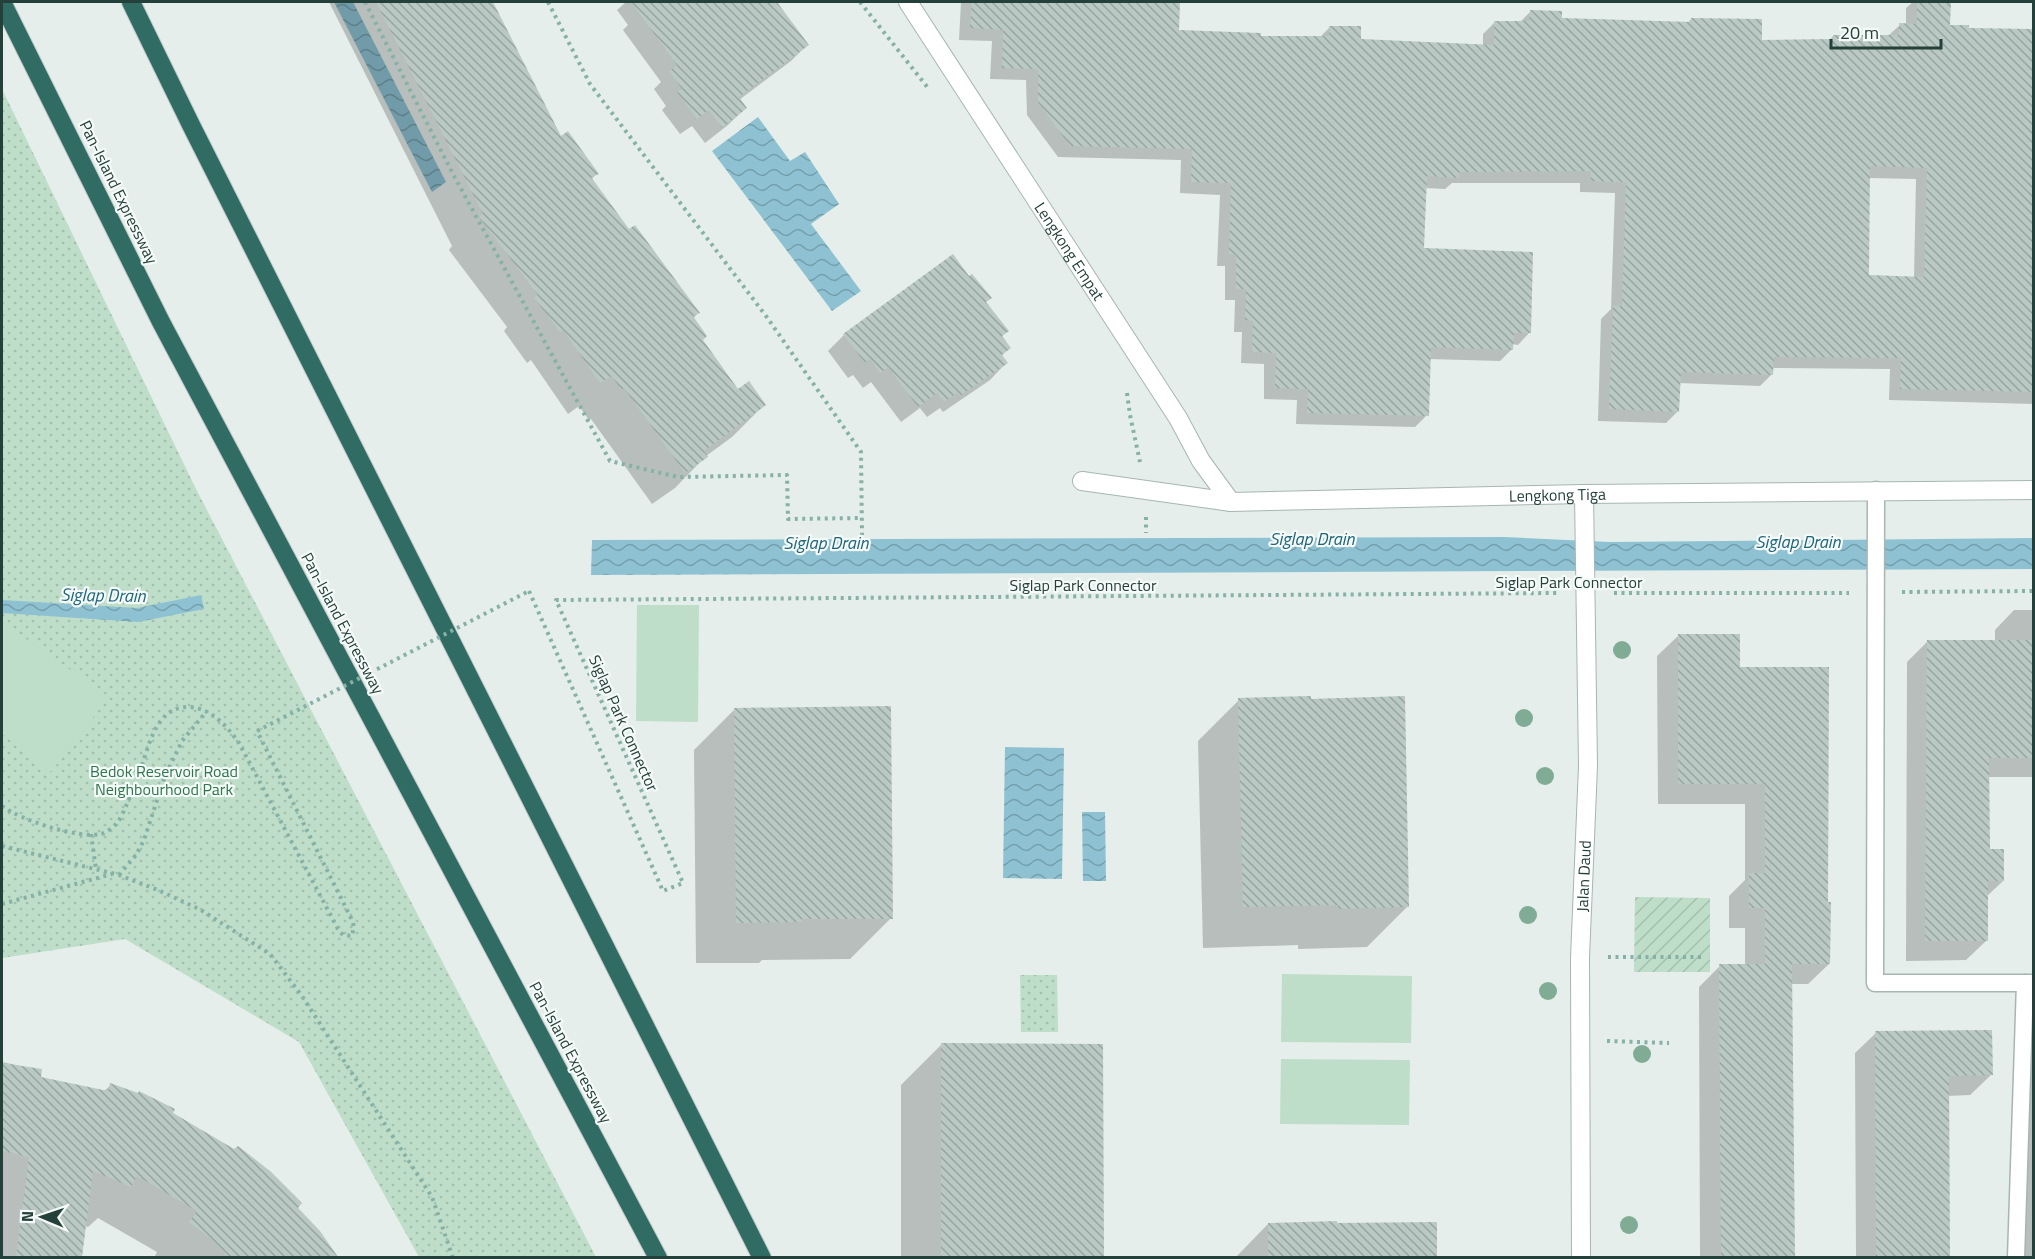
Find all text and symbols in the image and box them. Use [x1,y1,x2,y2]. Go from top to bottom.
scale bar [1831,12,1940,50]
text: 20 m [1840,19,1879,46]
street label: Pan-Island Expressway [74,116,164,268]
street label: Lengkong Empat [1029,197,1111,305]
street label: Lengkong Tiga [1509,482,1606,508]
water label: Siglap Drain [1270,525,1356,552]
water label: Siglap Drain [1756,528,1842,555]
water label: Siglap Drain [784,529,870,556]
street label: Pan-Island Expressway [295,548,391,698]
street label: Siglap Park Connector [1495,570,1643,594]
street label: Siglap Park Connector [1009,573,1157,597]
water label: Siglap Drain [60,581,147,609]
street label: Siglap Park Connector [583,651,665,795]
park label: Bedok Reservoir Road Neighbourhood Park [90,759,238,801]
street label: Jalan Daud [1570,840,1597,912]
street label: Pan-Island Expressway [523,977,619,1127]
north arrow [12,1187,72,1247]
text: N [15,1211,39,1222]

